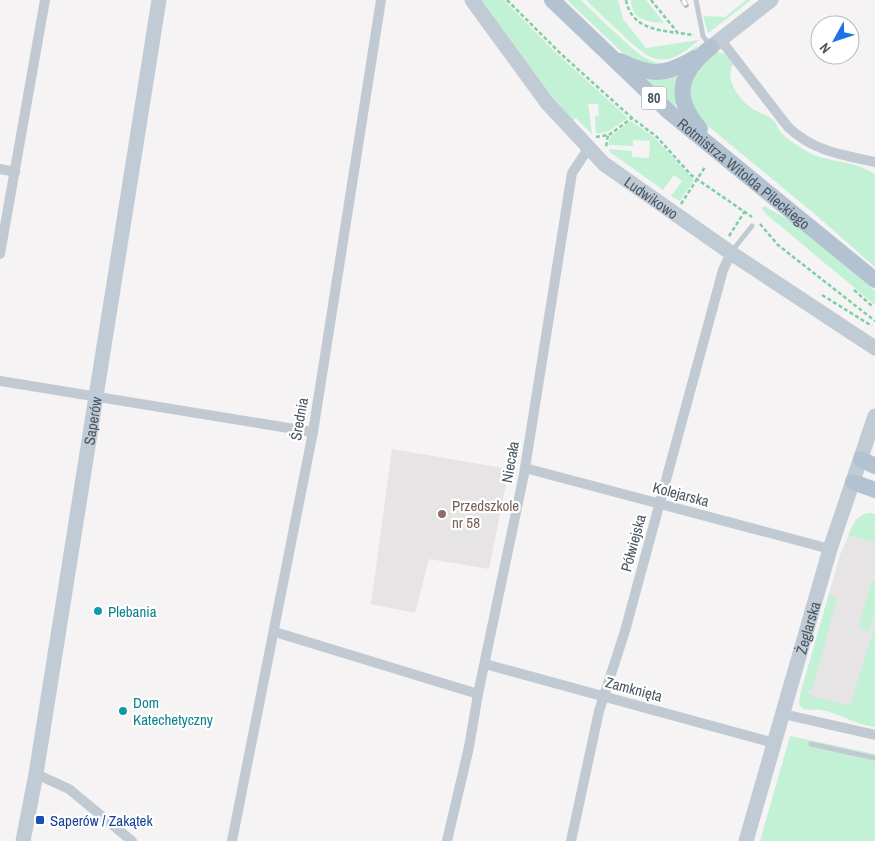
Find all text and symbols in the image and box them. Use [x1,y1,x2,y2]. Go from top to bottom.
north arrow [810,15,860,65]
text: N [815,39,835,57]
road number: 80 [642,86,666,110]
street label: Rotmistrza Witolda Pileckiego [673,113,815,234]
street label: Ludwikowo [620,171,683,224]
street label: Saperów [78,395,106,446]
street label: Średnia [285,396,313,442]
street label: Niecała [496,439,524,484]
street label: Kolejarska [651,476,712,512]
place label: Przedszkole nr 58 [452,495,519,533]
marker: Przedszkole nr 58 [436,508,448,520]
street label: Półwiejska [615,512,651,574]
street label: Żeglarska [790,599,825,657]
place label: Plebania [108,601,157,622]
marker: Plebania [92,605,104,617]
street label: Zamknięta [603,671,665,707]
place label: Dom Katechetyczny [133,692,214,730]
marker: Dom Katechetyczny [117,705,129,717]
place label: Saperów / Zakątek [50,810,153,831]
marker: Saperów / Zakątek [34,814,46,826]

